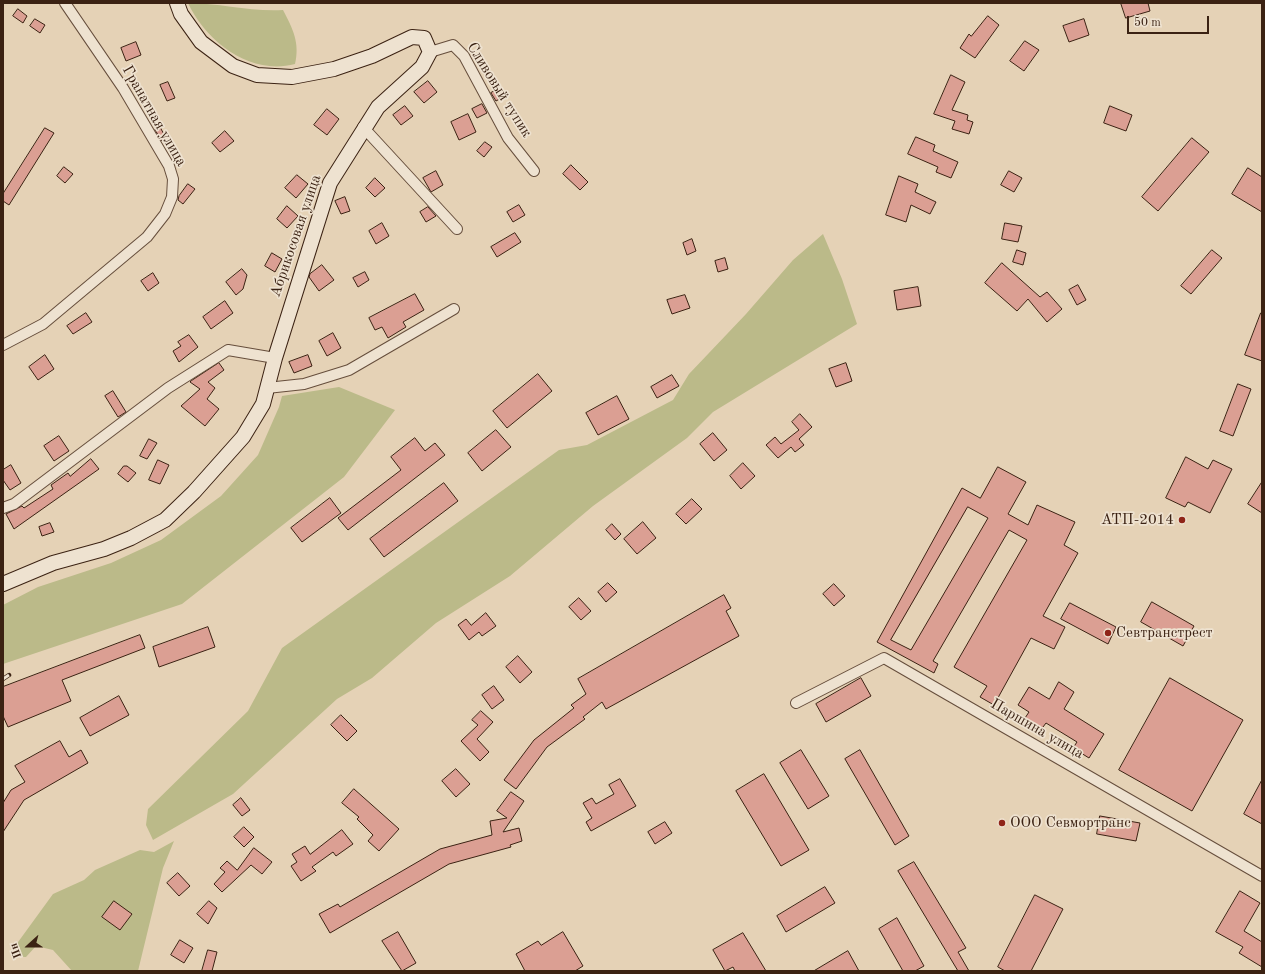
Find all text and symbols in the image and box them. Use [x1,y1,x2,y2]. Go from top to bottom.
scale bar [1129,8,1211,34]
text: 50 m [1134,17,1161,29]
street label: Сливовый тупик [463,39,535,141]
street label: Гранатная улица [118,62,190,170]
street label: Абрикосовая улица [267,172,325,300]
place label: АТП-2014 [1101,511,1174,529]
marker: АТП-2014 [1177,515,1187,525]
place label: Севтранстрест [1116,624,1213,642]
marker: Севтранстрест [1103,628,1113,638]
street label: Паршина улица [987,695,1087,763]
place label: ООО Севмортранс [1010,814,1131,832]
marker: ООО Севмортранс [997,818,1007,828]
north arrow [8,926,48,966]
text: Пн [8,941,24,960]

